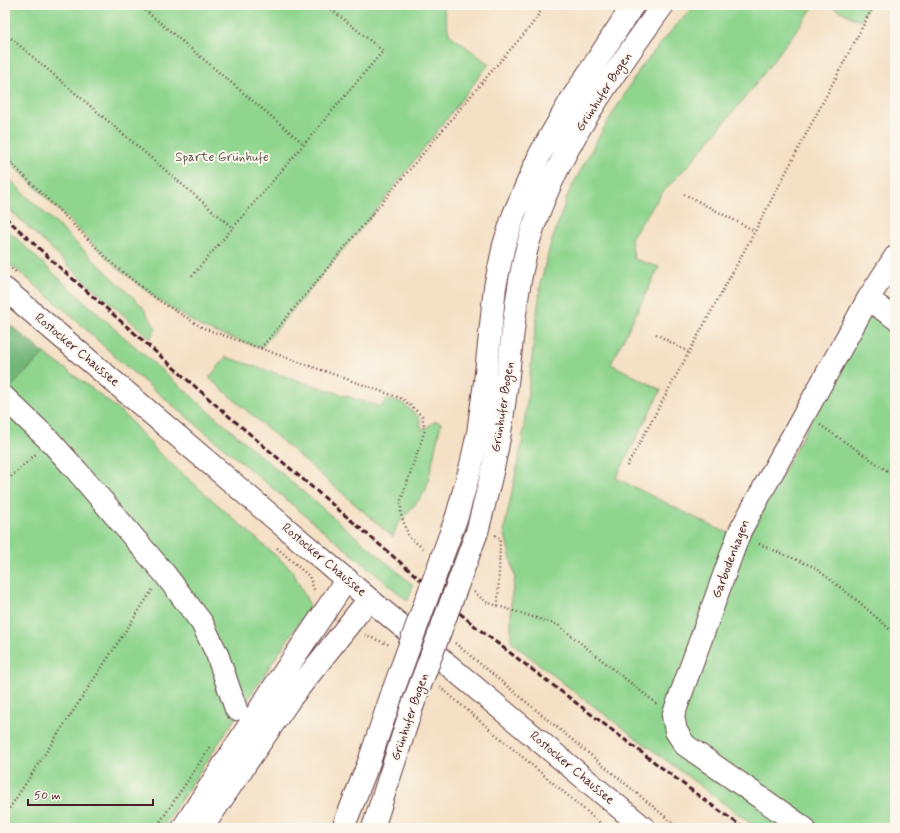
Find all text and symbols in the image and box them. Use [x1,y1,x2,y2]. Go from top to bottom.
street label: Grünhufer Bogen [572,49,637,136]
park label: Sparte Grünhufe [175,149,269,166]
street label: Rostocker Chaussee [31,310,123,390]
street label: Grünhufer Bogen [487,361,520,454]
street label: Garbodenhagen [708,517,754,601]
street label: Rostocker Chaussee [278,520,370,600]
street label: Grünhufer Bogen [387,671,434,763]
street label: Rostocker Chaussee [526,728,618,808]
scale bar [28,781,153,807]
text: 50 m [34,788,61,804]

